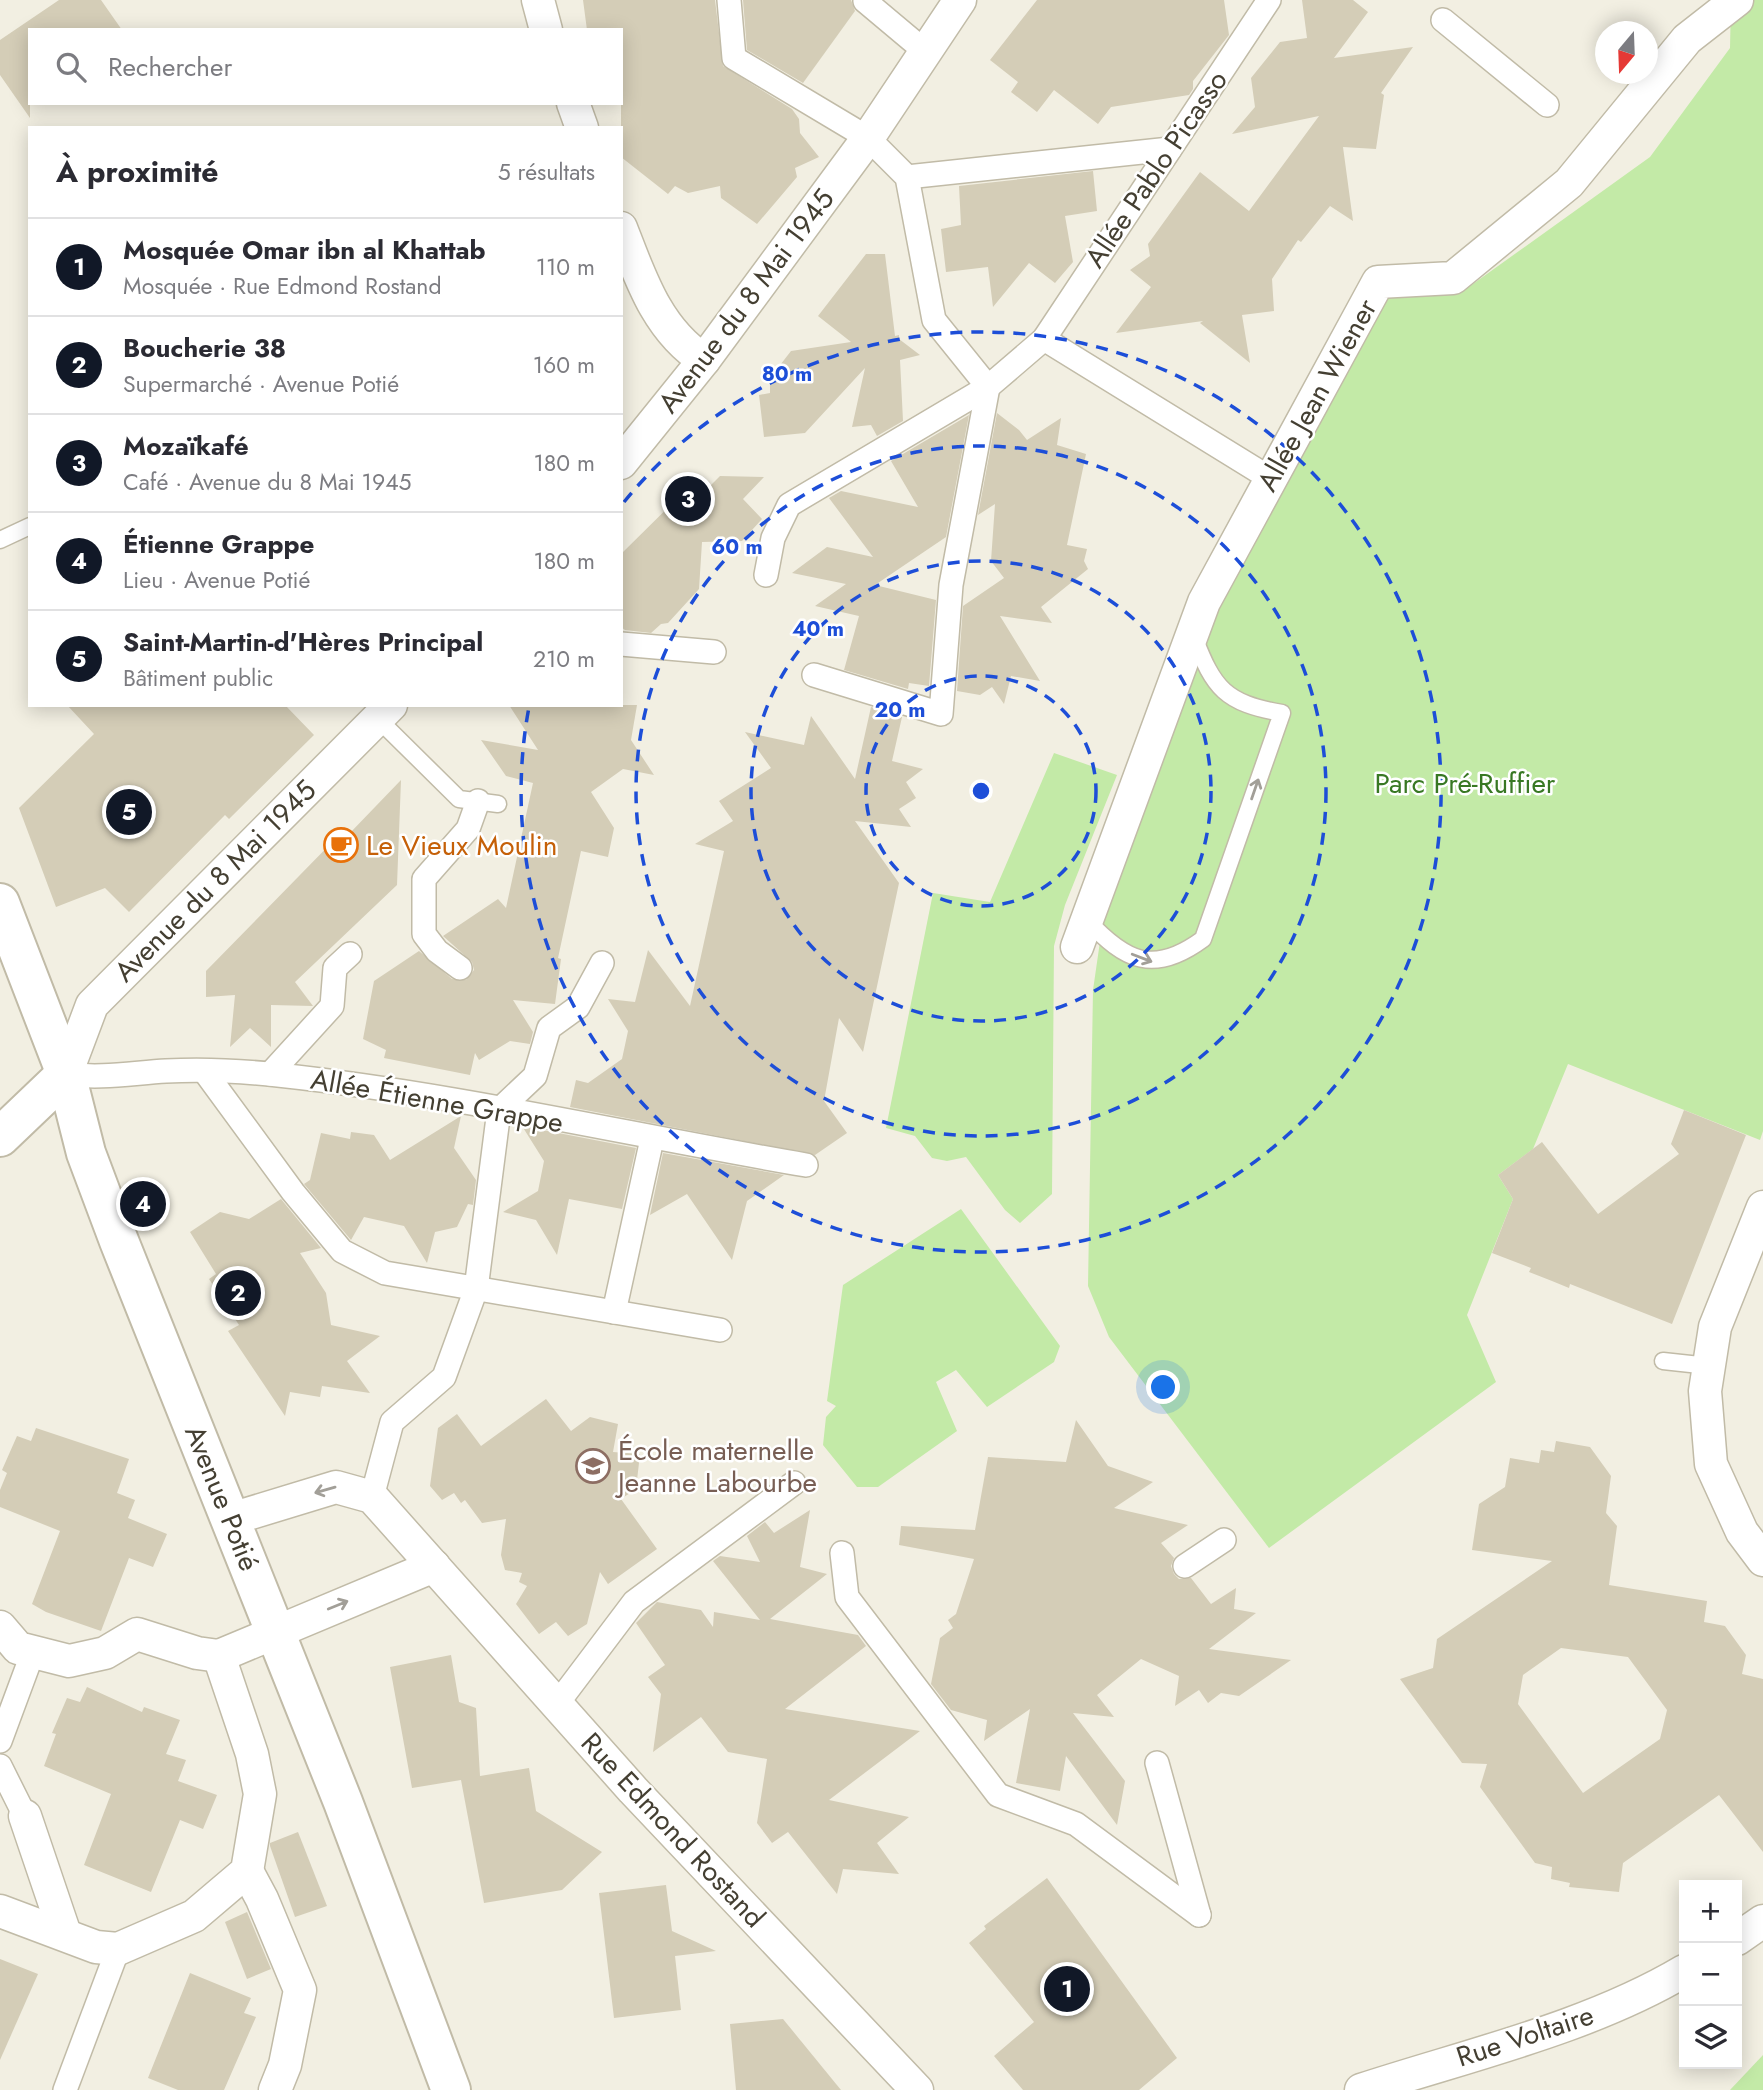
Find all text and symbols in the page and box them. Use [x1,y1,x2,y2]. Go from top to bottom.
north arrow [1595,21,1658,84]
search box [28,28,623,105]
icon: search [52,48,90,86]
text: Rechercher [108,48,232,86]
street label: Allée Pablo Picasso [1075,62,1237,276]
text: À proximité [56,150,219,193]
text: 5 résultats [498,155,595,189]
street label: Avenue du 8 Mai 1945 [648,180,844,422]
text: Mosquée Omar ibn al Khattab [123,231,486,269]
text: 1 [73,250,85,284]
text: 110 m [536,250,595,284]
text: Mosquée · Rue Edmond Rostand [123,269,442,303]
street label: Allée Jean Wiener [1247,291,1387,499]
text: Boucherie 38 [123,329,286,367]
text: 2 [71,348,87,382]
text: 160 m [533,348,595,382]
text: 80 m [762,359,812,389]
text: Supermarché · Avenue Potié [123,367,399,401]
text: Mozaïkafé [123,427,249,465]
text: 3 [72,446,86,480]
text: 180 m [533,446,595,480]
text: Café · Avenue du 8 Mai 1945 [123,465,412,499]
pin: 3 [665,473,711,525]
text: Étienne Grappe [123,525,314,563]
text: 60 m [711,532,763,562]
text: 4 [71,544,87,578]
text: 180 m [533,544,595,578]
text: Lieu · Avenue Potié [123,563,310,597]
text: 40 m [792,614,844,644]
text: Saint-Martin-d'Hères Principal [123,623,483,661]
text: 5 [72,642,86,676]
text: 210 m [533,642,595,676]
text: Bâtiment public [123,661,273,695]
text: 20 m [874,695,926,725]
park label: Parc Pré-Ruffier [1375,763,1556,804]
street label: Avenue du 8 Mai 1945 [107,773,323,989]
one-way arrow [1250,778,1262,800]
centre of rings [969,779,993,803]
pin: 5 [106,786,152,838]
place label: Le Vieux Moulin [366,825,558,866]
cafe icon: Le Vieux Moulin [322,826,360,864]
one-way arrow [1130,952,1152,965]
street label: Allée Étienne Grappe [308,1059,566,1143]
pin: 4 [120,1178,166,1230]
pin: 2 [215,1267,261,1319]
your location [1146,1370,1180,1404]
street label: Avenue Potié [174,1419,270,1577]
place label: École maternelle Jeanne Labourbe [614,1430,817,1503]
school or university icon: École maternelle Jeanne Labourbe [574,1447,612,1485]
one-way arrow [315,1484,337,1497]
one-way arrow [327,1598,349,1611]
street label: Rue Edmond Rostand [571,1723,775,1937]
map controls [1679,1880,1742,2069]
button: + [1679,1880,1742,1943]
button: − [1679,1943,1742,2006]
pin: 1 [1044,1963,1090,2015]
street label: Rue Voltaire [1451,1995,1599,2077]
button: layers [1679,2006,1742,2069]

